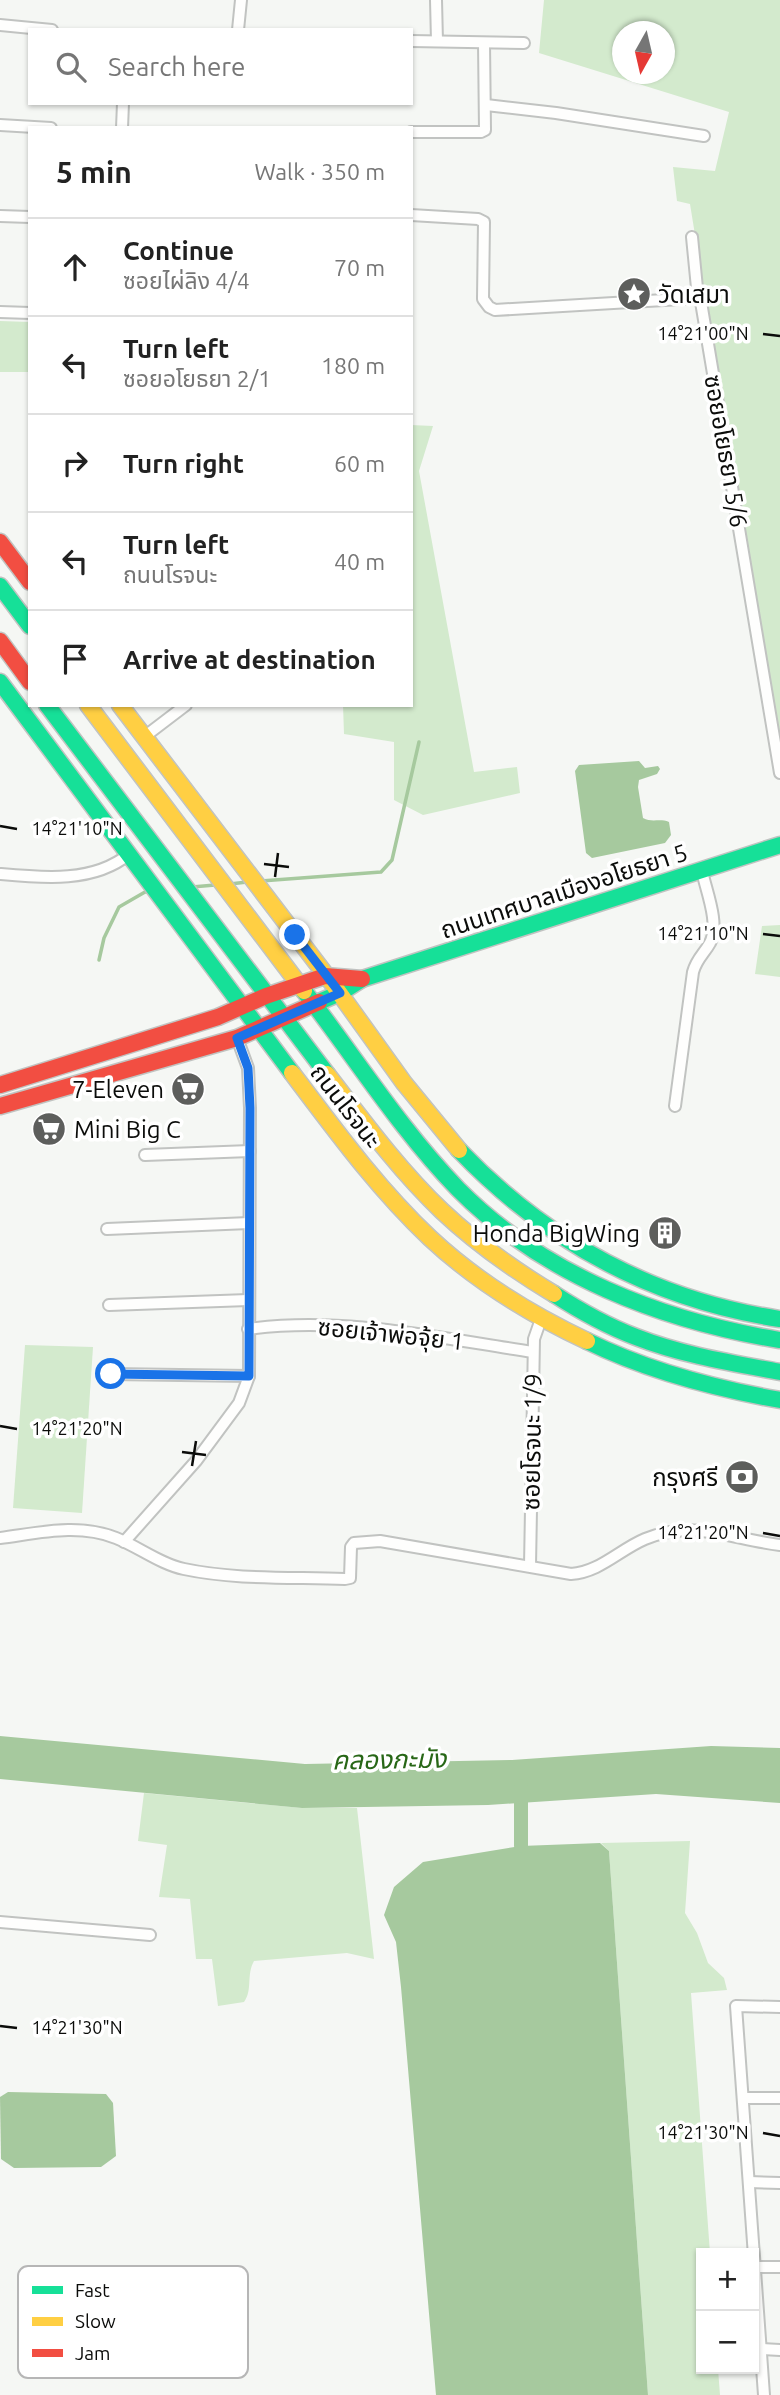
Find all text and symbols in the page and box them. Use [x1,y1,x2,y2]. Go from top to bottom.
north arrow [612,21,675,84]
search box [28,28,413,105]
icon: search [52,48,90,86]
text: Search here [108,52,245,81]
text: 5 min [56,155,132,189]
text: Walk · 350 m [254,159,385,184]
text: Continue [123,236,234,265]
icon: ahead [56,248,94,286]
text: 70 m [334,255,385,280]
text: ซอยไผ่ลิง 4/4 [123,268,250,293]
place icon: วัดเสมา [615,275,653,313]
place label: วัดเสมา [658,281,730,308]
text: 14°21'00"N [657,323,749,343]
text: Turn left [123,334,229,363]
icon: left [56,346,94,384]
text: 180 m [321,353,385,378]
text: ซอยอโยธยา 2/1 [123,366,271,391]
street label: ซอยอโยธยา 5/6 [699,373,753,529]
icon: right [56,444,94,482]
text: Turn right [123,449,244,478]
text: 60 m [334,451,385,476]
text: Turn left [123,530,229,559]
icon: left [56,542,94,580]
text: 40 m [334,549,385,574]
text: ถนนโรจนะ [123,562,217,587]
icon: arrive [56,640,94,678]
text: Arrive at destination [123,645,376,674]
text: 14°21'10"N [31,818,123,838]
street label: ถนนเทศบาลเมืองอโยธยา 5 [437,838,691,944]
route end [279,919,310,950]
text: 14°21'10"N [657,923,749,943]
street label: ถนนโรจนะ [305,1059,387,1153]
supermarket icon: 7-Eleven [169,1070,207,1108]
place label: 7-Eleven [72,1076,164,1103]
supermarket icon: Mini Big C [30,1110,68,1148]
place label: Mini Big C [74,1116,181,1143]
building icon: Honda BigWing [646,1214,684,1252]
place label: Honda BigWing [473,1220,640,1247]
street label: ซอยเจ้าพ่อจุ้ย 1 [316,1313,465,1357]
route start [95,1358,126,1389]
street label: ซอยโรจนะ 1/9 [517,1373,547,1511]
text: 14°21'20"N [31,1418,123,1438]
bank icon: กรุงศรี [723,1458,761,1496]
place label: กรุงศรี [652,1464,718,1493]
text: 14°21'20"N [657,1522,749,1542]
water label: คลองกะมัง [332,1743,447,1774]
text: 14°21'30"N [31,2017,123,2037]
text: 14°21'30"N [657,2122,749,2142]
map controls [696,2248,759,2374]
button: + [696,2248,759,2311]
legend [18,2266,248,2378]
text: Fast [75,2279,110,2301]
text: Slow [75,2310,116,2332]
button: − [696,2311,759,2374]
text: Jam [75,2342,111,2364]

